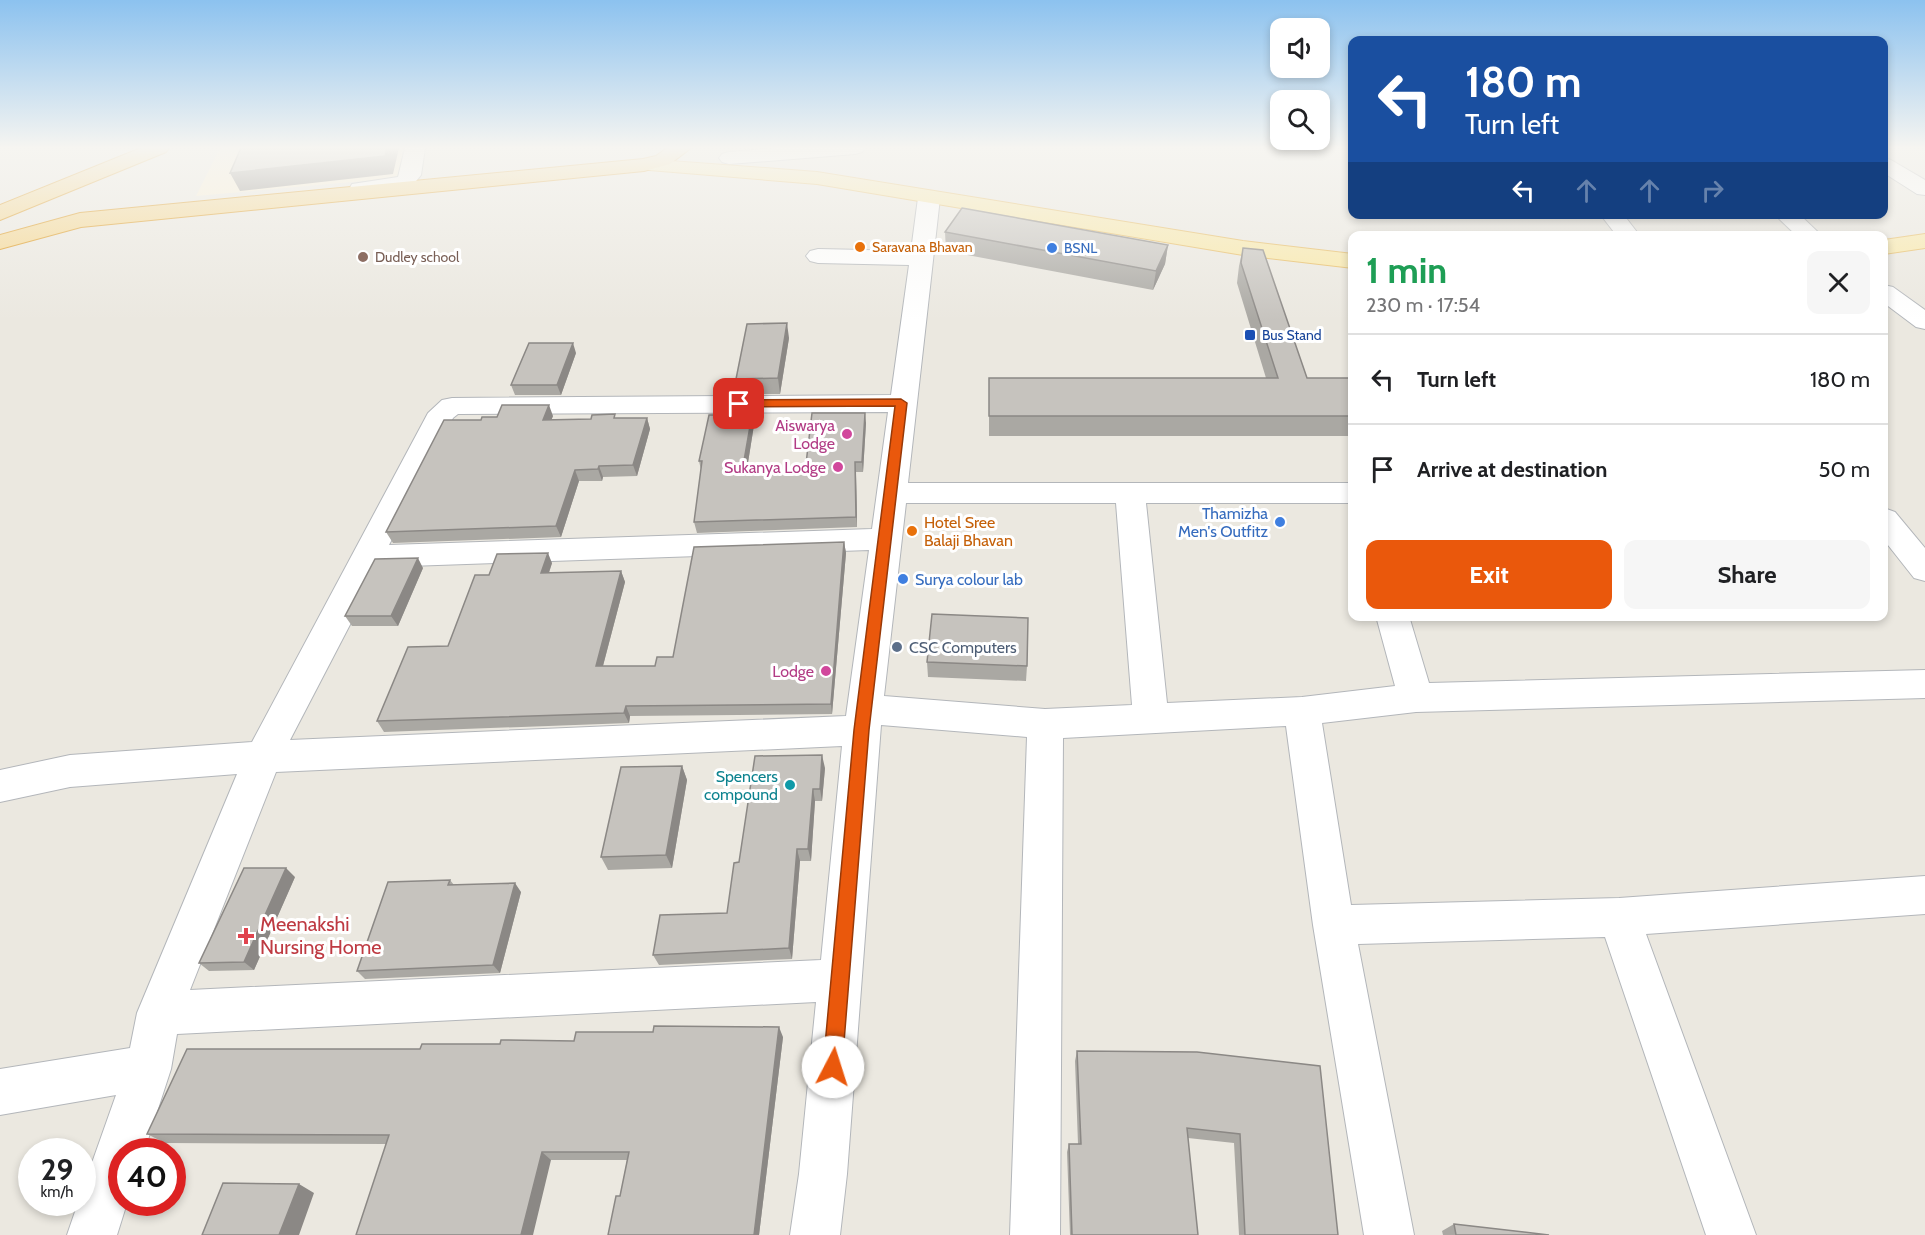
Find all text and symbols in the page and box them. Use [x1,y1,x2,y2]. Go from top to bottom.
map controls [1270,18,1330,150]
button: sound [1270,18,1330,78]
text: 180 m [1465,56,1581,108]
icon: left [1366,60,1444,138]
button: search [1270,90,1330,150]
text: Turn left [1465,108,1559,141]
icon: left [1507,174,1540,207]
icon: ahead [1570,174,1603,207]
icon: ahead [1633,174,1666,207]
icon: right [1696,174,1729,207]
place label: Saravana Bhavan [872,238,973,256]
place label: BSNL [1064,239,1097,257]
marker: Saravana Bhavan [853,240,867,254]
marker: BSNL [1045,241,1059,255]
place label: Dudley school [375,248,460,266]
text: 1 min [1366,248,1447,292]
marker: Dudley school [356,250,370,264]
button: close [1807,251,1870,314]
text: 230 m · 17:54 [1366,293,1480,317]
place label: Bus Stand [1262,326,1322,344]
marker: Bus Stand [1243,328,1257,342]
icon: left [1366,363,1399,396]
text: Turn left [1417,366,1496,393]
text: 180 m [1810,366,1870,393]
pin [713,378,764,429]
icon: arrive [722,387,755,420]
place label: Aiswarya Lodge [775,416,835,453]
marker: Aiswarya Lodge [840,427,854,441]
icon: arrive [1366,453,1399,486]
text: Arrive at destination [1417,456,1607,483]
text: 50 m [1818,456,1870,483]
place label: Sukanya Lodge [724,458,826,477]
marker: Sukanya Lodge [831,460,845,474]
place label: Thamizha Men's Outfitz [1178,504,1268,541]
place label: Hotel Sree Balaji Bhavan [924,513,1013,550]
marker: Thamizha Men's Outfitz [1273,515,1287,529]
marker: Hotel Sree Balaji Bhavan [905,524,919,538]
button: Exit [1366,540,1612,609]
button: Share [1624,540,1870,609]
place label: Surya colour lab [915,570,1023,589]
marker: Surya colour lab [896,572,910,586]
place label: CSC Computers [909,638,1017,657]
marker: CSC Computers [890,640,904,654]
place label: Lodge [772,662,814,681]
marker: Lodge [819,664,833,678]
place label: Spencers compound [704,767,778,804]
marker: Spencers compound [783,778,797,792]
place label: Meenakshi Nursing Home [260,912,381,959]
marker: Meenakshi Nursing Home [237,927,255,945]
position arrow [801,1035,865,1099]
speed limit sign: 40 [108,1138,186,1216]
text: 29 [41,1151,73,1188]
text: km/h [41,1183,73,1201]

